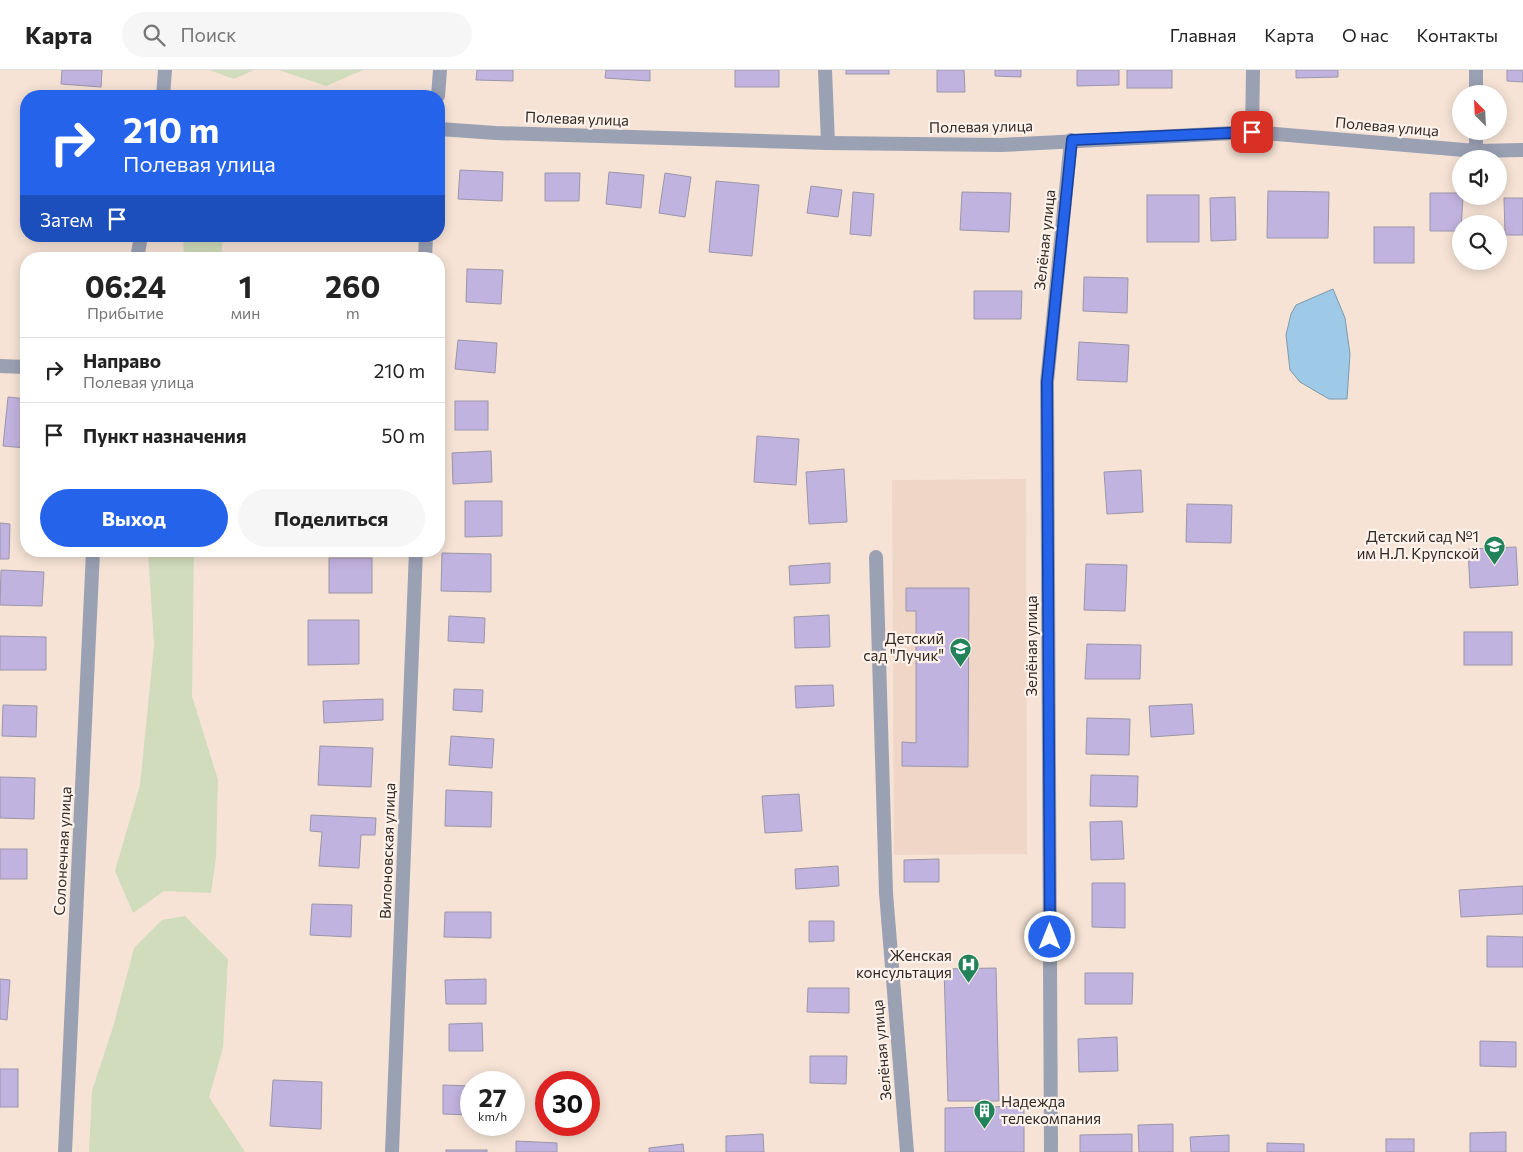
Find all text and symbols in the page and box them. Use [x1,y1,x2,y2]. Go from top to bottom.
search box [122,12,472,57]
text: Карта [25,20,92,49]
icon: search [140,21,168,49]
text: Поиск [180,23,236,46]
text: Главная [1170,24,1236,46]
text: Карта [1264,24,1314,46]
text: О нас [1342,24,1389,46]
text: Контакты [1417,24,1498,46]
north arrow [1452,85,1508,140]
map controls [1452,85,1507,270]
text: 210 m [123,107,219,150]
street label: Полевая улица [525,107,629,129]
icon: right [40,110,105,175]
pin [1231,111,1273,153]
street label: Полевая улица [1334,112,1440,140]
street label: Полевая улица [929,116,1033,136]
icon: arrive [1238,118,1266,146]
text: Полевая улица [123,150,276,177]
button: sound [1452,150,1507,205]
street label: Зелёная улица [1030,189,1058,291]
icon: arrive [103,205,131,233]
text: Затем [40,208,93,231]
button: search [1452,215,1507,270]
text: 06:24 [85,267,166,304]
text: 1 [239,267,252,304]
text: 260 [325,267,380,304]
text: Прибытие [87,303,164,322]
text: мин [231,303,260,322]
text: m [346,303,360,322]
text: Направо [83,349,161,372]
icon: right [40,356,68,384]
text: 210 m [374,359,425,382]
text: Полевая улица [83,372,194,391]
icon: arrive [40,421,68,449]
text: Пункт назначения [83,424,246,447]
text: 50 m [381,424,425,447]
button: Выход [40,489,228,547]
button: Поделиться [238,489,425,547]
place label: Детский сад №1 им Н.Л. Крупской [1357,527,1479,562]
school or university icon: Детский сад №1 им Н.Л. Крупской [1483,534,1507,565]
street label: Зелёная улица [1022,595,1040,697]
place label: Детский сад "Лучик" [863,629,944,664]
school or university icon: Детский сад "Лучик" [948,636,972,667]
street label: Вилоновская улица [376,782,398,919]
street label: Солонечная улица [50,786,74,916]
position arrow [1023,910,1075,962]
place label: Женская консультация [856,946,952,981]
hospital icon: Женская консультация [956,953,980,984]
street label: Зелёная улица [868,999,894,1101]
speed limit sign: 30 [535,1071,600,1136]
text: 27 [479,1082,506,1112]
place label: Надежда телекомпания [1001,1092,1101,1127]
building icon: Надежда телекомпания [973,1099,997,1130]
text: km/h [478,1109,507,1123]

